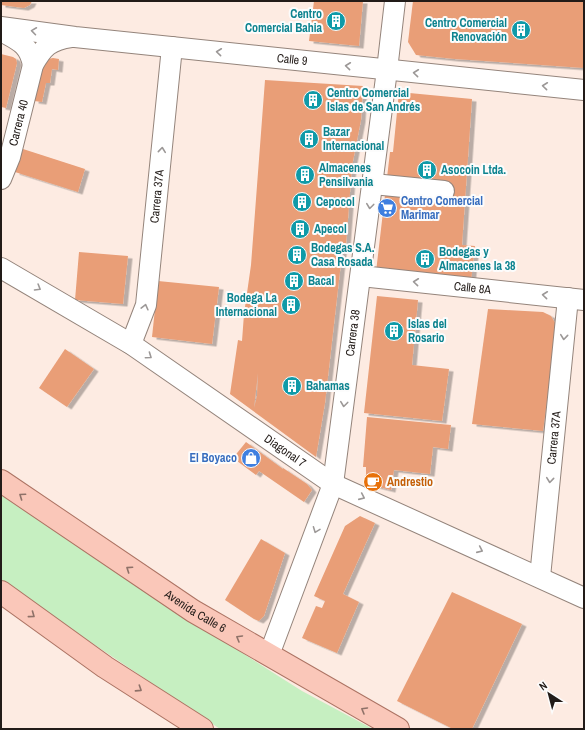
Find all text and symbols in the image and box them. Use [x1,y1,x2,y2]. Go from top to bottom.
place label: Centro Comercial Bahia [245,6,323,36]
building icon: Centro Comercial Bahia [325,10,347,32]
place label: Centro Comercial Renovación [425,15,507,45]
building icon: Centro Comercial Renovación [510,19,532,41]
one-way arrow [31,27,37,36]
one-way arrow [216,48,222,57]
street label: Calle 9 [276,50,308,69]
one-way arrow [345,61,351,70]
one-way arrow [413,68,419,77]
one-way arrow [542,82,548,91]
place label: Centro Comercial Islas de San Andrés [327,85,421,115]
building icon: Centro Comercial Islas de San Andrés [302,89,324,111]
street label: Carrera 40 [5,98,32,148]
place label: Bazar Internacional [323,124,385,154]
building icon: Bazar Internacional [298,128,320,150]
one-way arrow [157,147,166,153]
building icon: Asocoin Ltda. [416,159,438,181]
place label: Almacenes Pensilvania [319,160,374,190]
place label: Asocoin Ltda. [441,162,506,178]
building icon: Almacenes Pensilvania [294,164,316,186]
street label: Carrera 37A [146,168,168,224]
building icon: Cepocol [291,191,313,213]
place label: Centro Comercial Marimar [401,193,483,223]
place label: Cepocol [316,194,355,210]
supermarket icon: Centro Comercial Marimar [376,197,398,219]
one-way arrow [366,202,375,209]
building icon: Apecol [289,218,311,240]
place label: Apecol [314,221,347,237]
place label: Bodegas S.A. Casa Rosada [311,240,375,270]
building icon: Bodegas S.A. Casa Rosada [286,244,308,266]
place label: Bodegas y Almacenes la 38 [439,244,516,274]
building icon: Bodegas y Almacenes la 38 [414,248,436,270]
building icon: Bacal [283,270,305,292]
place label: Bacal [308,273,335,289]
one-way arrow [413,278,419,287]
street label: Calle 8A [453,278,492,298]
one-way arrow [34,284,41,291]
place label: Bodega La Internacional [216,290,278,320]
one-way arrow [542,291,548,300]
building icon: Bodega La Internacional [280,294,302,316]
one-way arrow [140,304,149,311]
street label: Carrera 38 [342,308,364,357]
place label: Islas del Rosario [408,316,447,346]
building icon: Islas del Rosario [383,320,405,342]
one-way arrow [560,334,569,340]
one-way arrow [145,351,152,359]
building icon: Bahamas [281,375,303,397]
place label: Bahamas [306,378,350,394]
one-way arrow [340,401,349,407]
street label: Carrera 37A [543,410,565,465]
street label: Diagonal 7 [261,431,310,471]
shop icon: El Boyaco [240,447,262,469]
place label: El Boyaco [189,450,237,466]
cafe icon: Andrestio [362,471,384,493]
place label: Andrestio [387,474,433,490]
one-way arrow [546,477,555,483]
one-way arrow [358,492,365,500]
one-way arrow [19,493,26,501]
one-way arrow [313,526,321,533]
one-way arrow [477,546,484,554]
one-way arrow [127,567,134,574]
street label: Avenida Calle 6 [161,586,229,636]
one-way arrow [28,611,35,618]
one-way arrow [236,636,243,643]
north arrow [529,674,569,714]
text: N [536,678,550,693]
one-way arrow [135,684,142,691]
one-way arrow [361,707,368,714]

